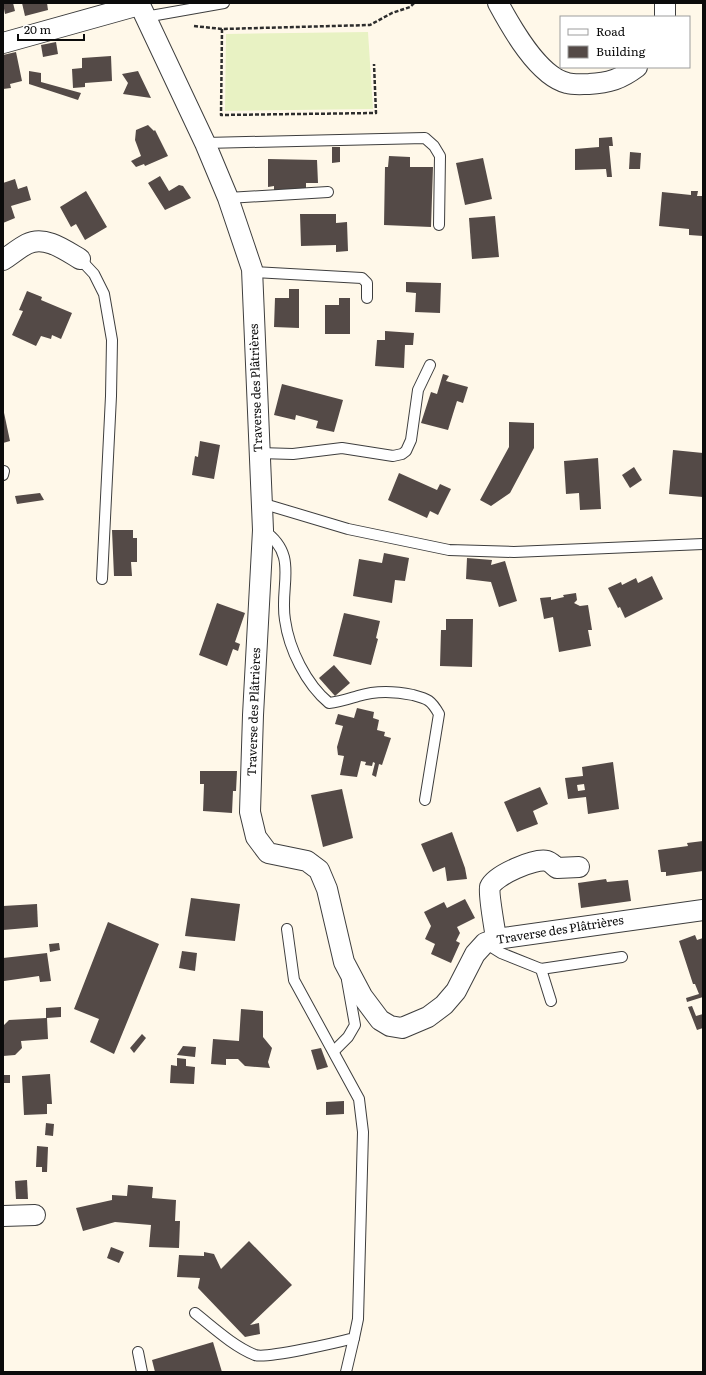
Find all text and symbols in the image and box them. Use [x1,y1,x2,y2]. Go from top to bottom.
scale bar [18,16,84,42]
legend [560,16,690,68]
text: 20 m [24,20,51,38]
text: Road [596,22,626,40]
text: Building [596,42,646,60]
street label: Traverse des Plâtrières [244,323,266,453]
street label: Traverse des Plâtrières [242,647,264,777]
street label: Traverse des Plâtrières [495,910,625,948]

